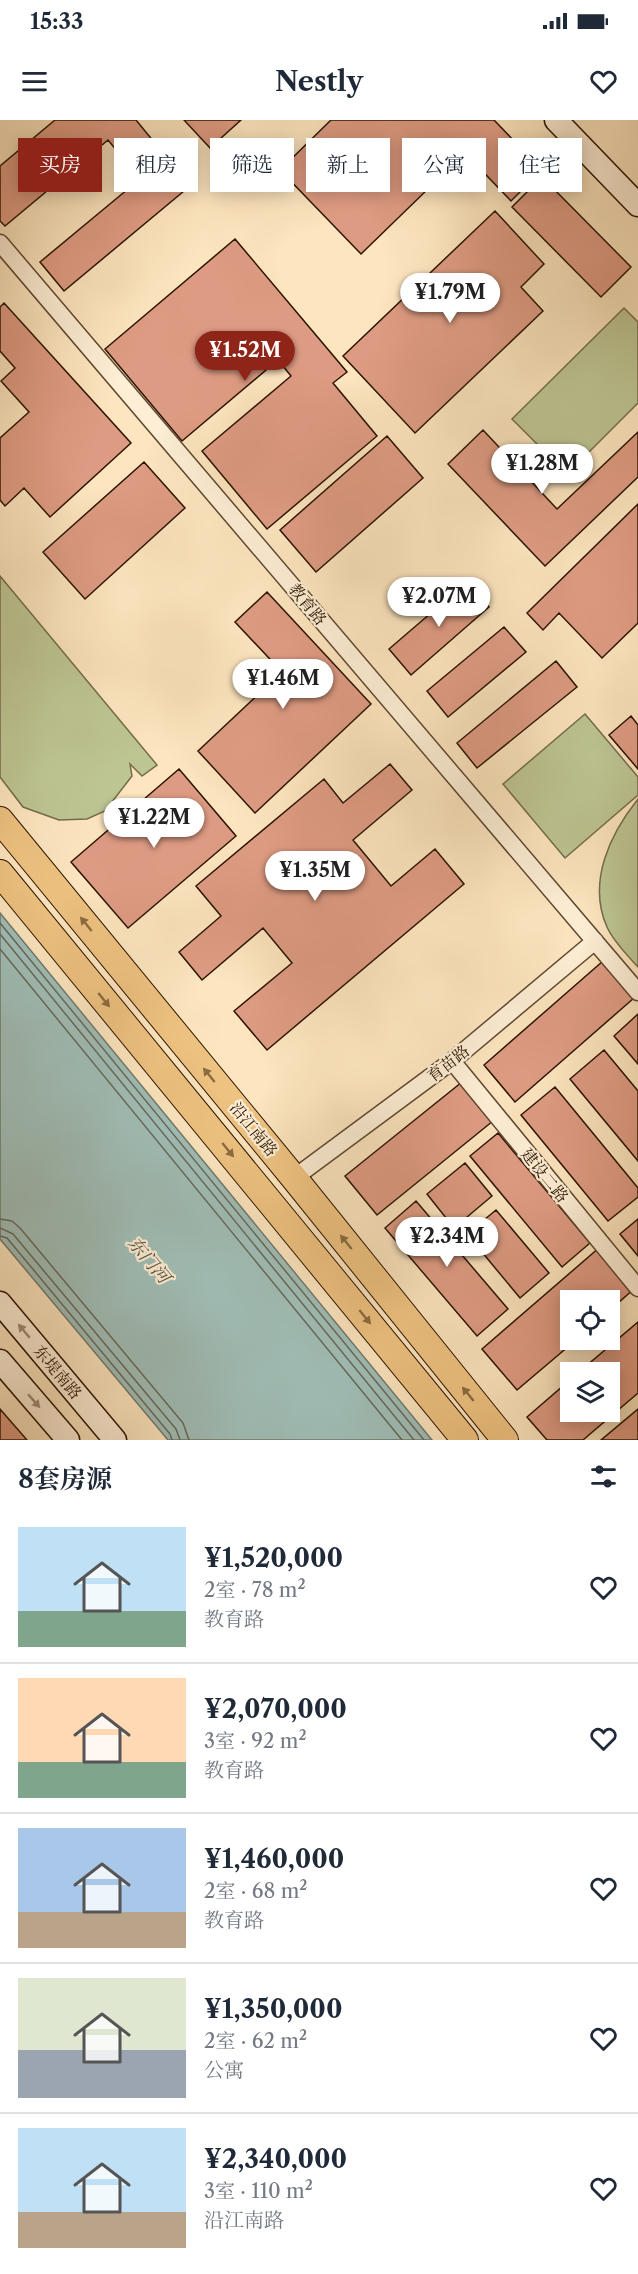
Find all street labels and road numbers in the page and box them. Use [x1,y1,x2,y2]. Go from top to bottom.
street label: 教育路 [285,579,331,629]
street label: 育苗路 [423,1040,473,1086]
street label: 沿江南路 [226,1098,282,1160]
street label: 建设二路 [517,1144,573,1206]
street label: 东堤南路 [30,1341,86,1403]

